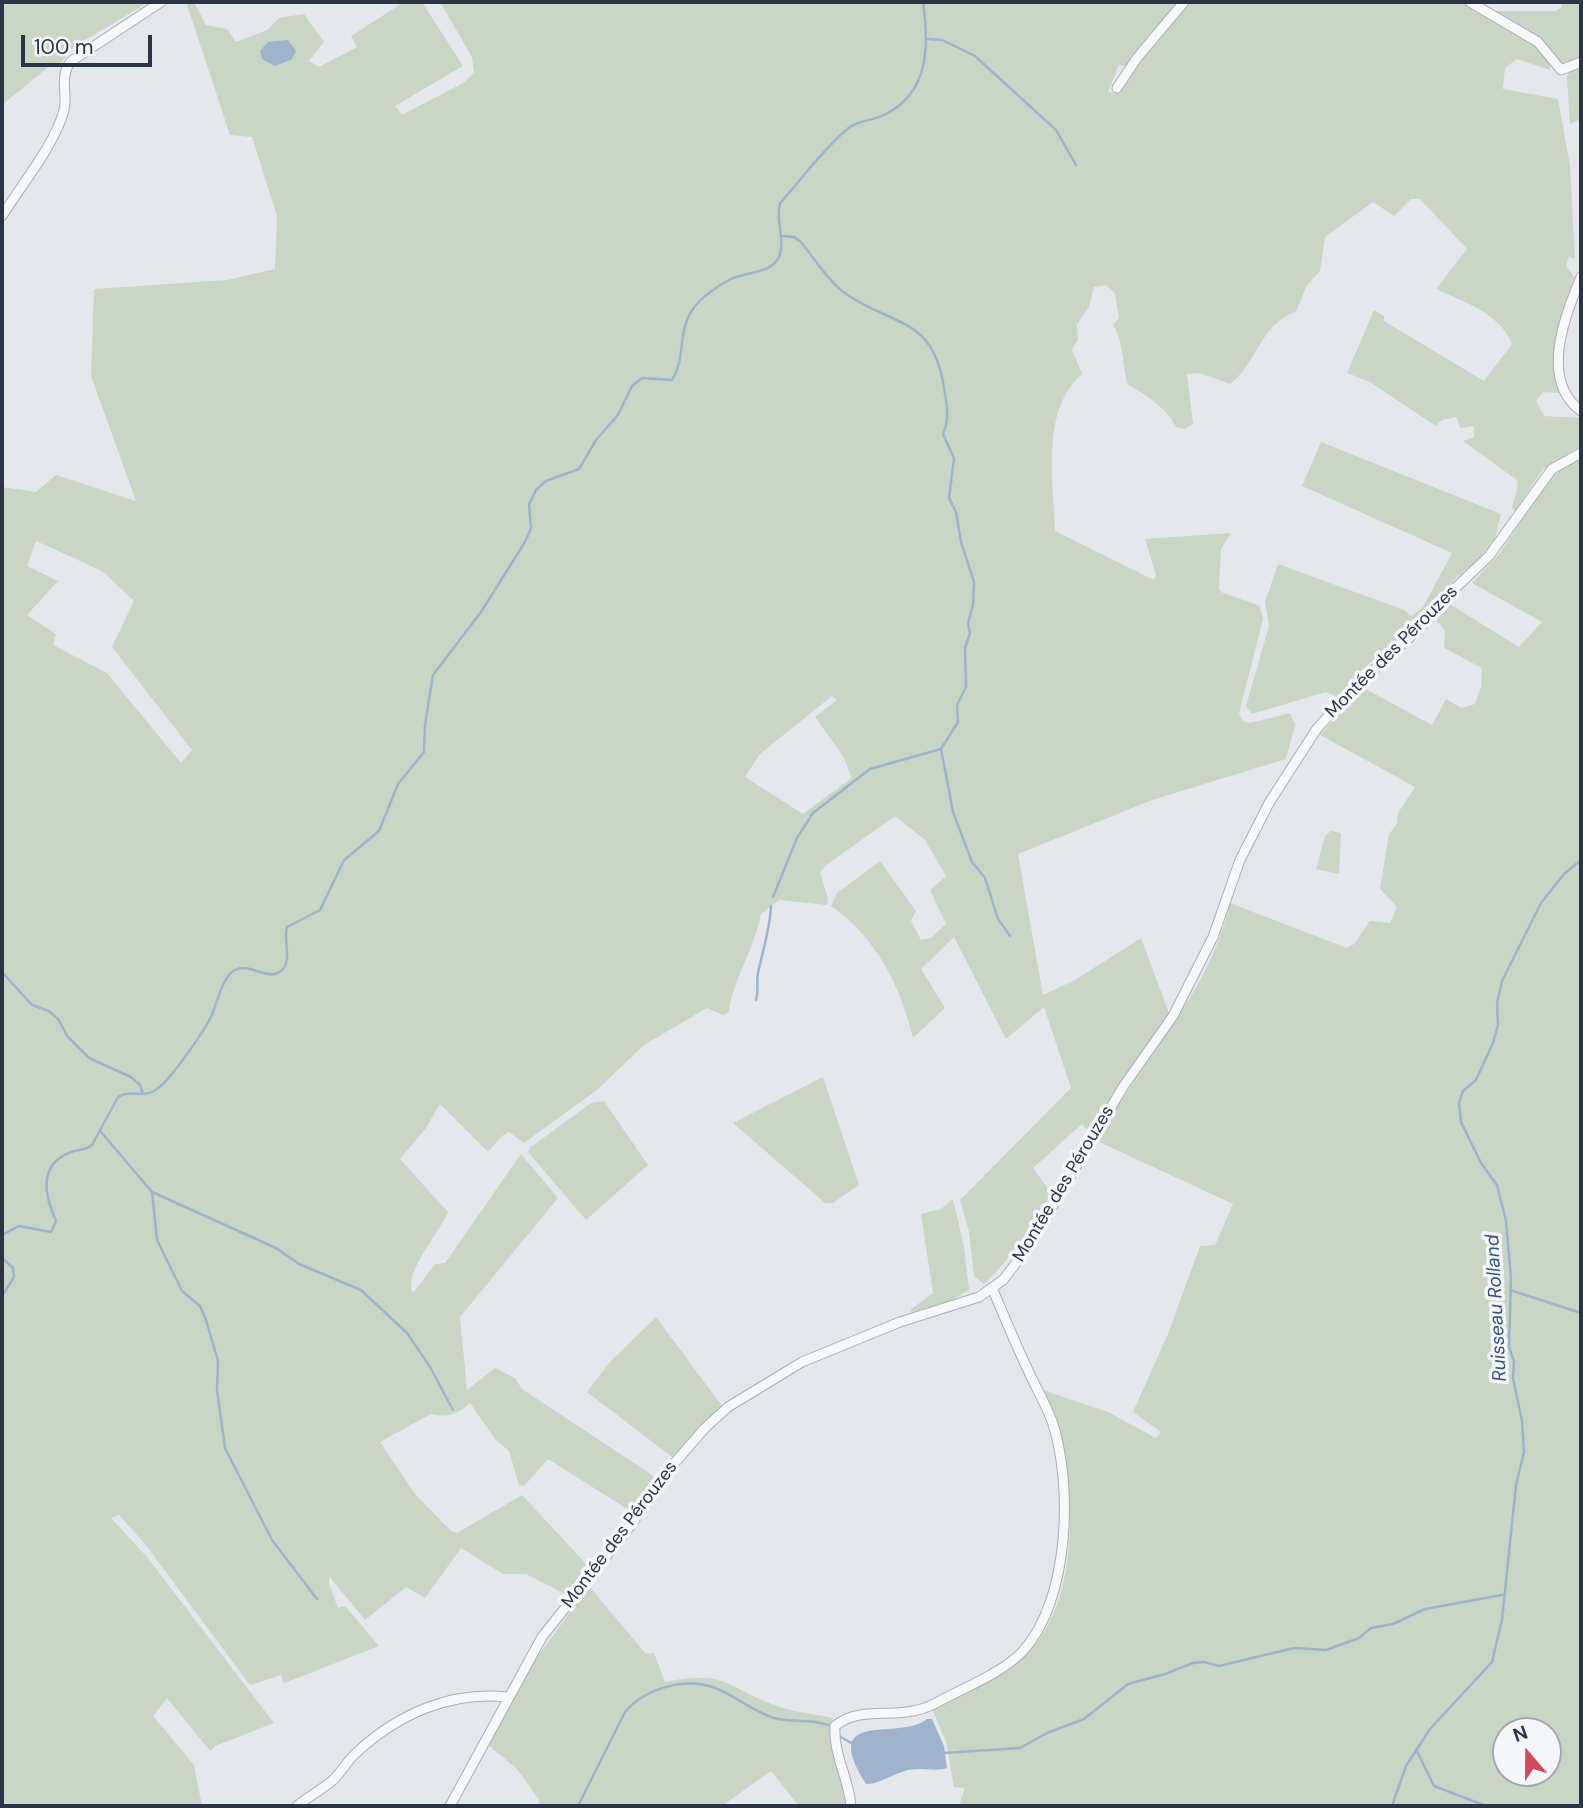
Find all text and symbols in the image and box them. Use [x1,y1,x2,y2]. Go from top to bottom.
scale bar [24,21,156,65]
text: 100 m [34,33,94,61]
street label: Montée des Pérouzes [1321,581,1463,723]
street label: Montée des Pérouzes [1009,1102,1119,1266]
water label: Ruisseau Rolland [1482,1234,1512,1382]
street label: Montée des Pérouzes [558,1457,682,1613]
north arrow [1492,1717,1562,1787]
text: N [1510,1720,1531,1748]

